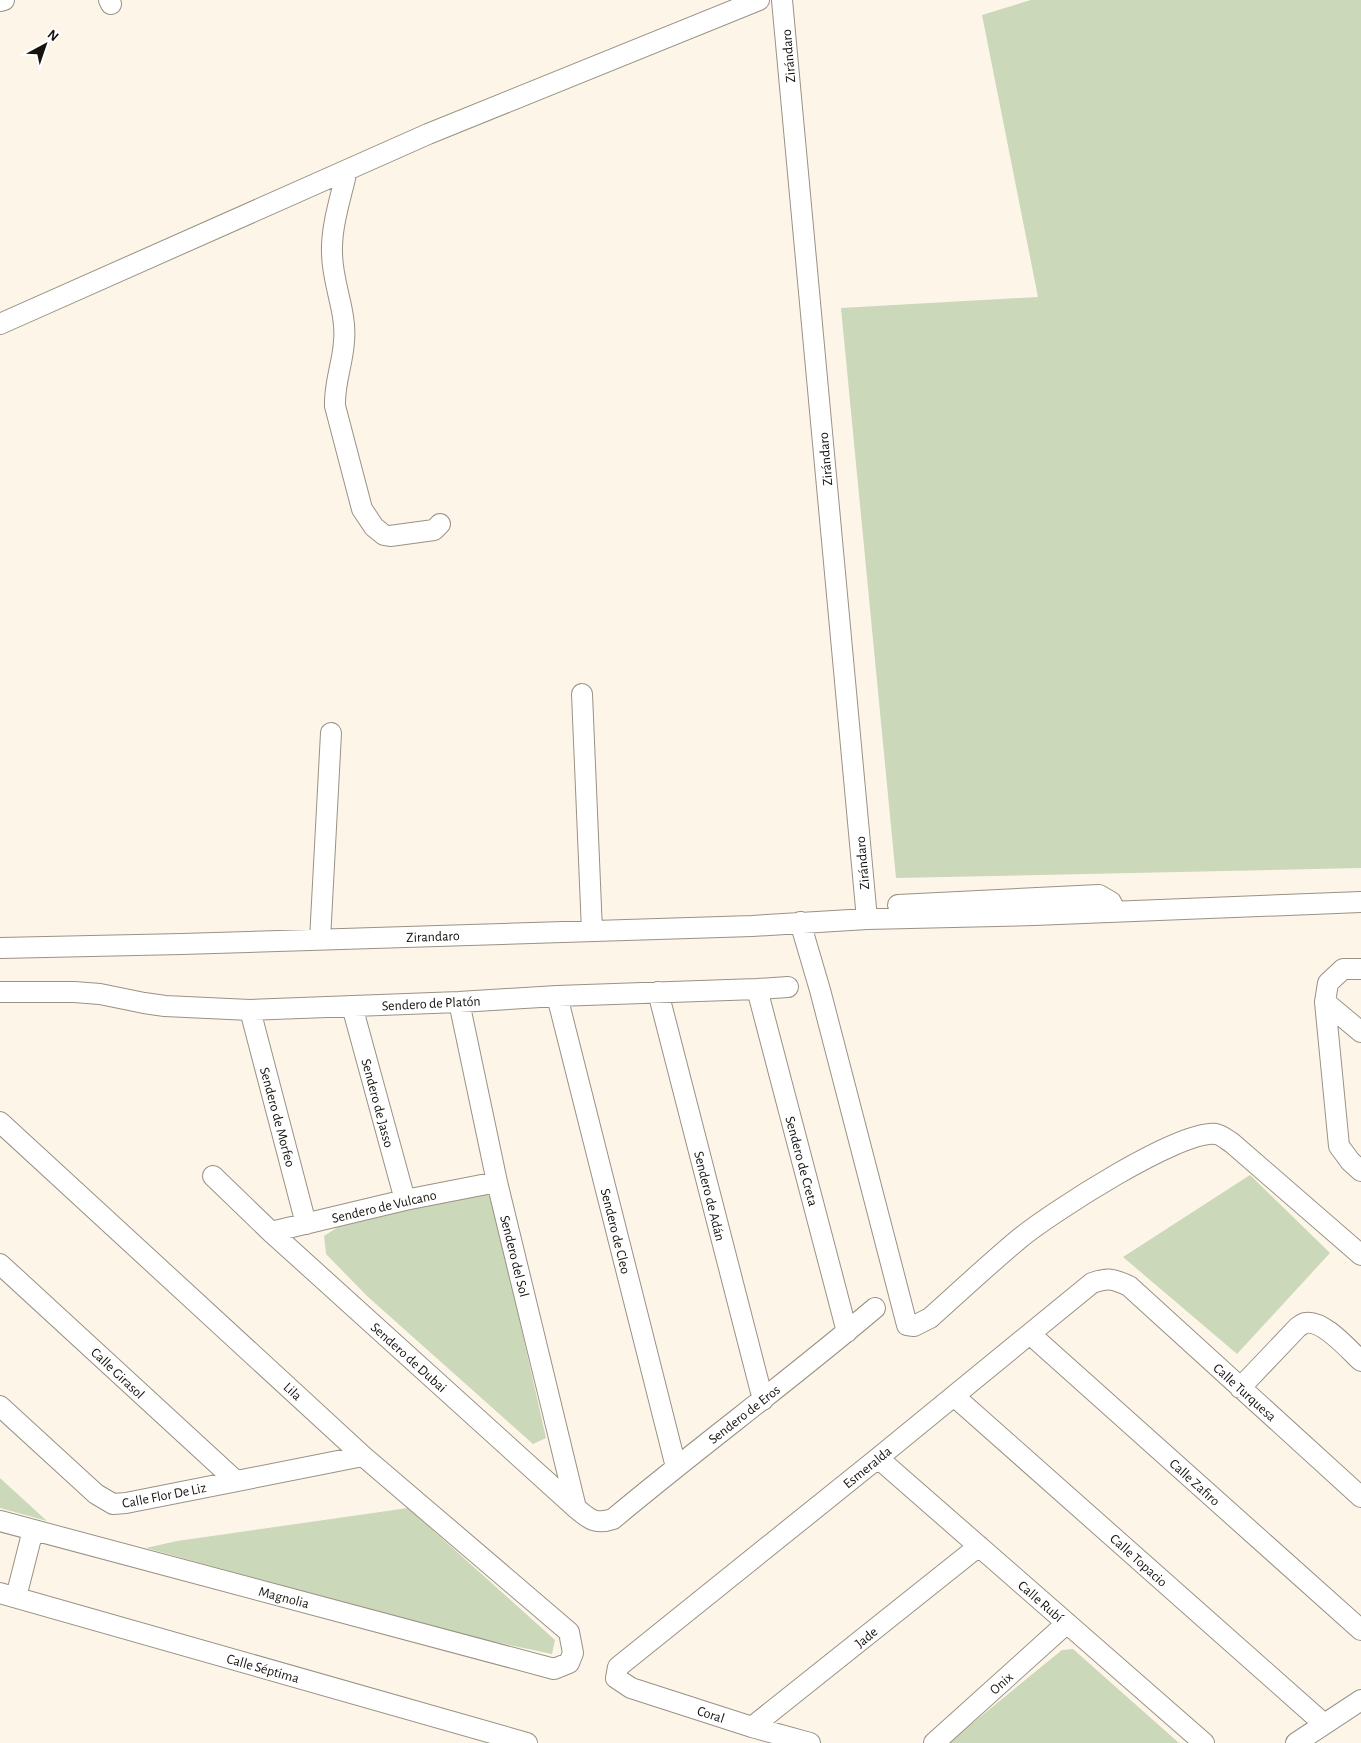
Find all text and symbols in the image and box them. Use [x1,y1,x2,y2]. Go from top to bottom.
north arrow [20,20,70,70]
text: N [44,27,61,44]
street label: Zirándaro [780,28,798,83]
street label: Zirándaro [817,431,835,486]
street label: Zirándaro [854,835,872,890]
street label: Zirandaro [406,929,460,945]
street label: Sendero de Platón [381,994,481,1014]
street label: Sendero de Jasso [358,1057,396,1149]
street label: Sendero de Morfeo [257,1066,297,1169]
street label: Sendero de Creta [782,1115,820,1208]
street label: Sendero de Adán [691,1150,727,1243]
street label: Sendero de Cleo [598,1187,632,1275]
street label: Sendero de Vulcano [331,1188,438,1226]
street label: Sendero del Sol [497,1214,531,1298]
street label: Sendero de Dubai [368,1320,449,1395]
street label: Calle Girasol [88,1346,147,1402]
street label: Calle Turquesa [1210,1361,1279,1425]
street label: Lila [281,1380,304,1404]
street label: Sendero de Eros [706,1383,783,1447]
street label: Esmeralda [841,1444,895,1491]
street label: Calle Zafiro [1166,1457,1222,1509]
street label: Calle Flor De Liz [121,1481,208,1511]
street label: Calle Topacio [1107,1532,1170,1590]
street label: Calle Rubí [1015,1579,1066,1625]
street label: Magnolia [257,1585,311,1612]
street label: Jade [853,1625,880,1651]
street label: Calle Séptima [225,1652,301,1686]
street label: Onix [987,1670,1016,1698]
street label: Coral [695,1704,726,1726]

